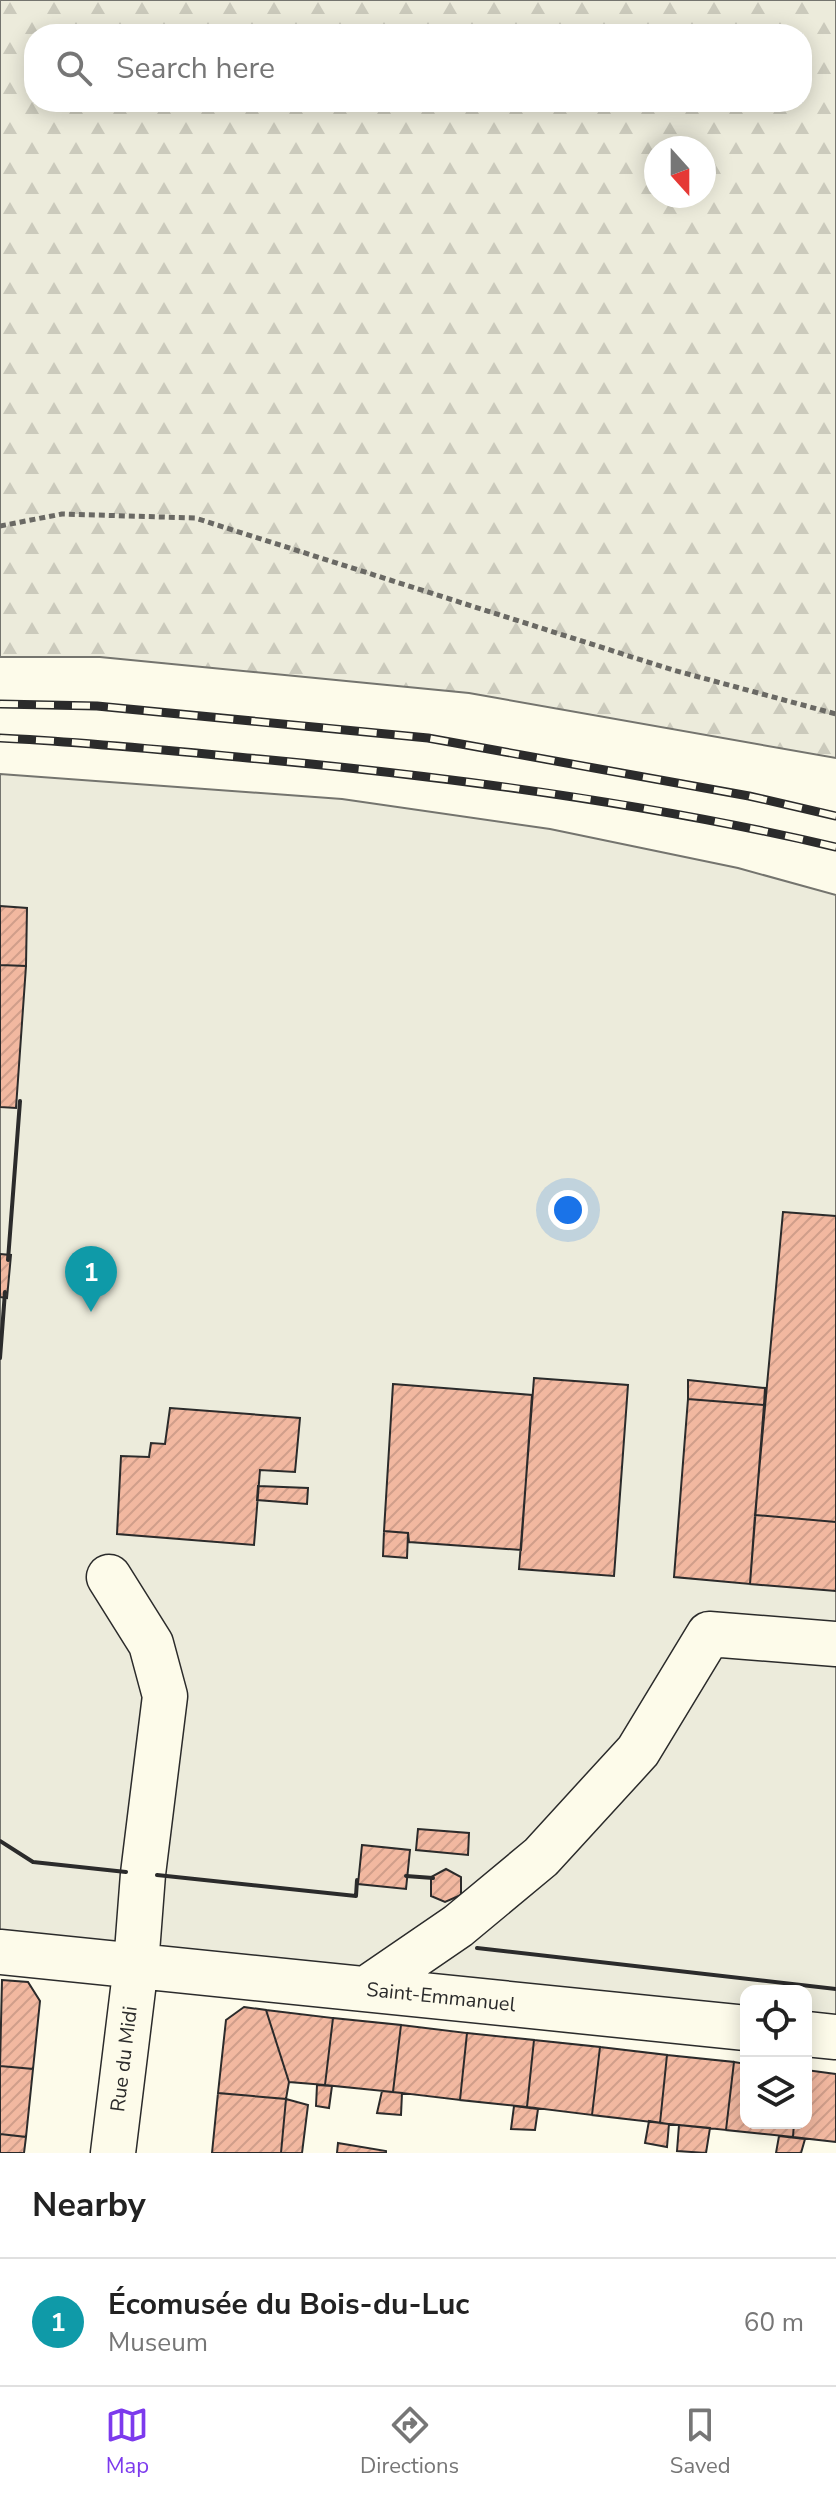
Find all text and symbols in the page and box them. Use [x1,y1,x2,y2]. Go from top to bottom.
search box [24,24,812,112]
icon: search [52,46,96,90]
text: Search here [116,48,275,89]
north arrow [644,136,716,208]
your location [548,1190,588,1230]
pin: 1 [65,1246,117,1312]
street label: Saint-Emmanuel [365,1976,517,2018]
map controls [740,1985,812,2129]
button: locate [740,1985,812,2057]
street label: Rue du Midi [104,2005,144,2113]
button: layers [740,2057,812,2129]
text: Nearby [32,2182,146,2228]
text: Écomusée du Bois-du-Luc [108,2284,470,2325]
text: 1 [50,2305,66,2340]
text: 60 m [744,2305,804,2340]
text: Museum [108,2325,208,2360]
tab: Map [105,2403,149,2481]
tab: Directions [360,2403,459,2481]
tab: Saved [670,2403,731,2481]

